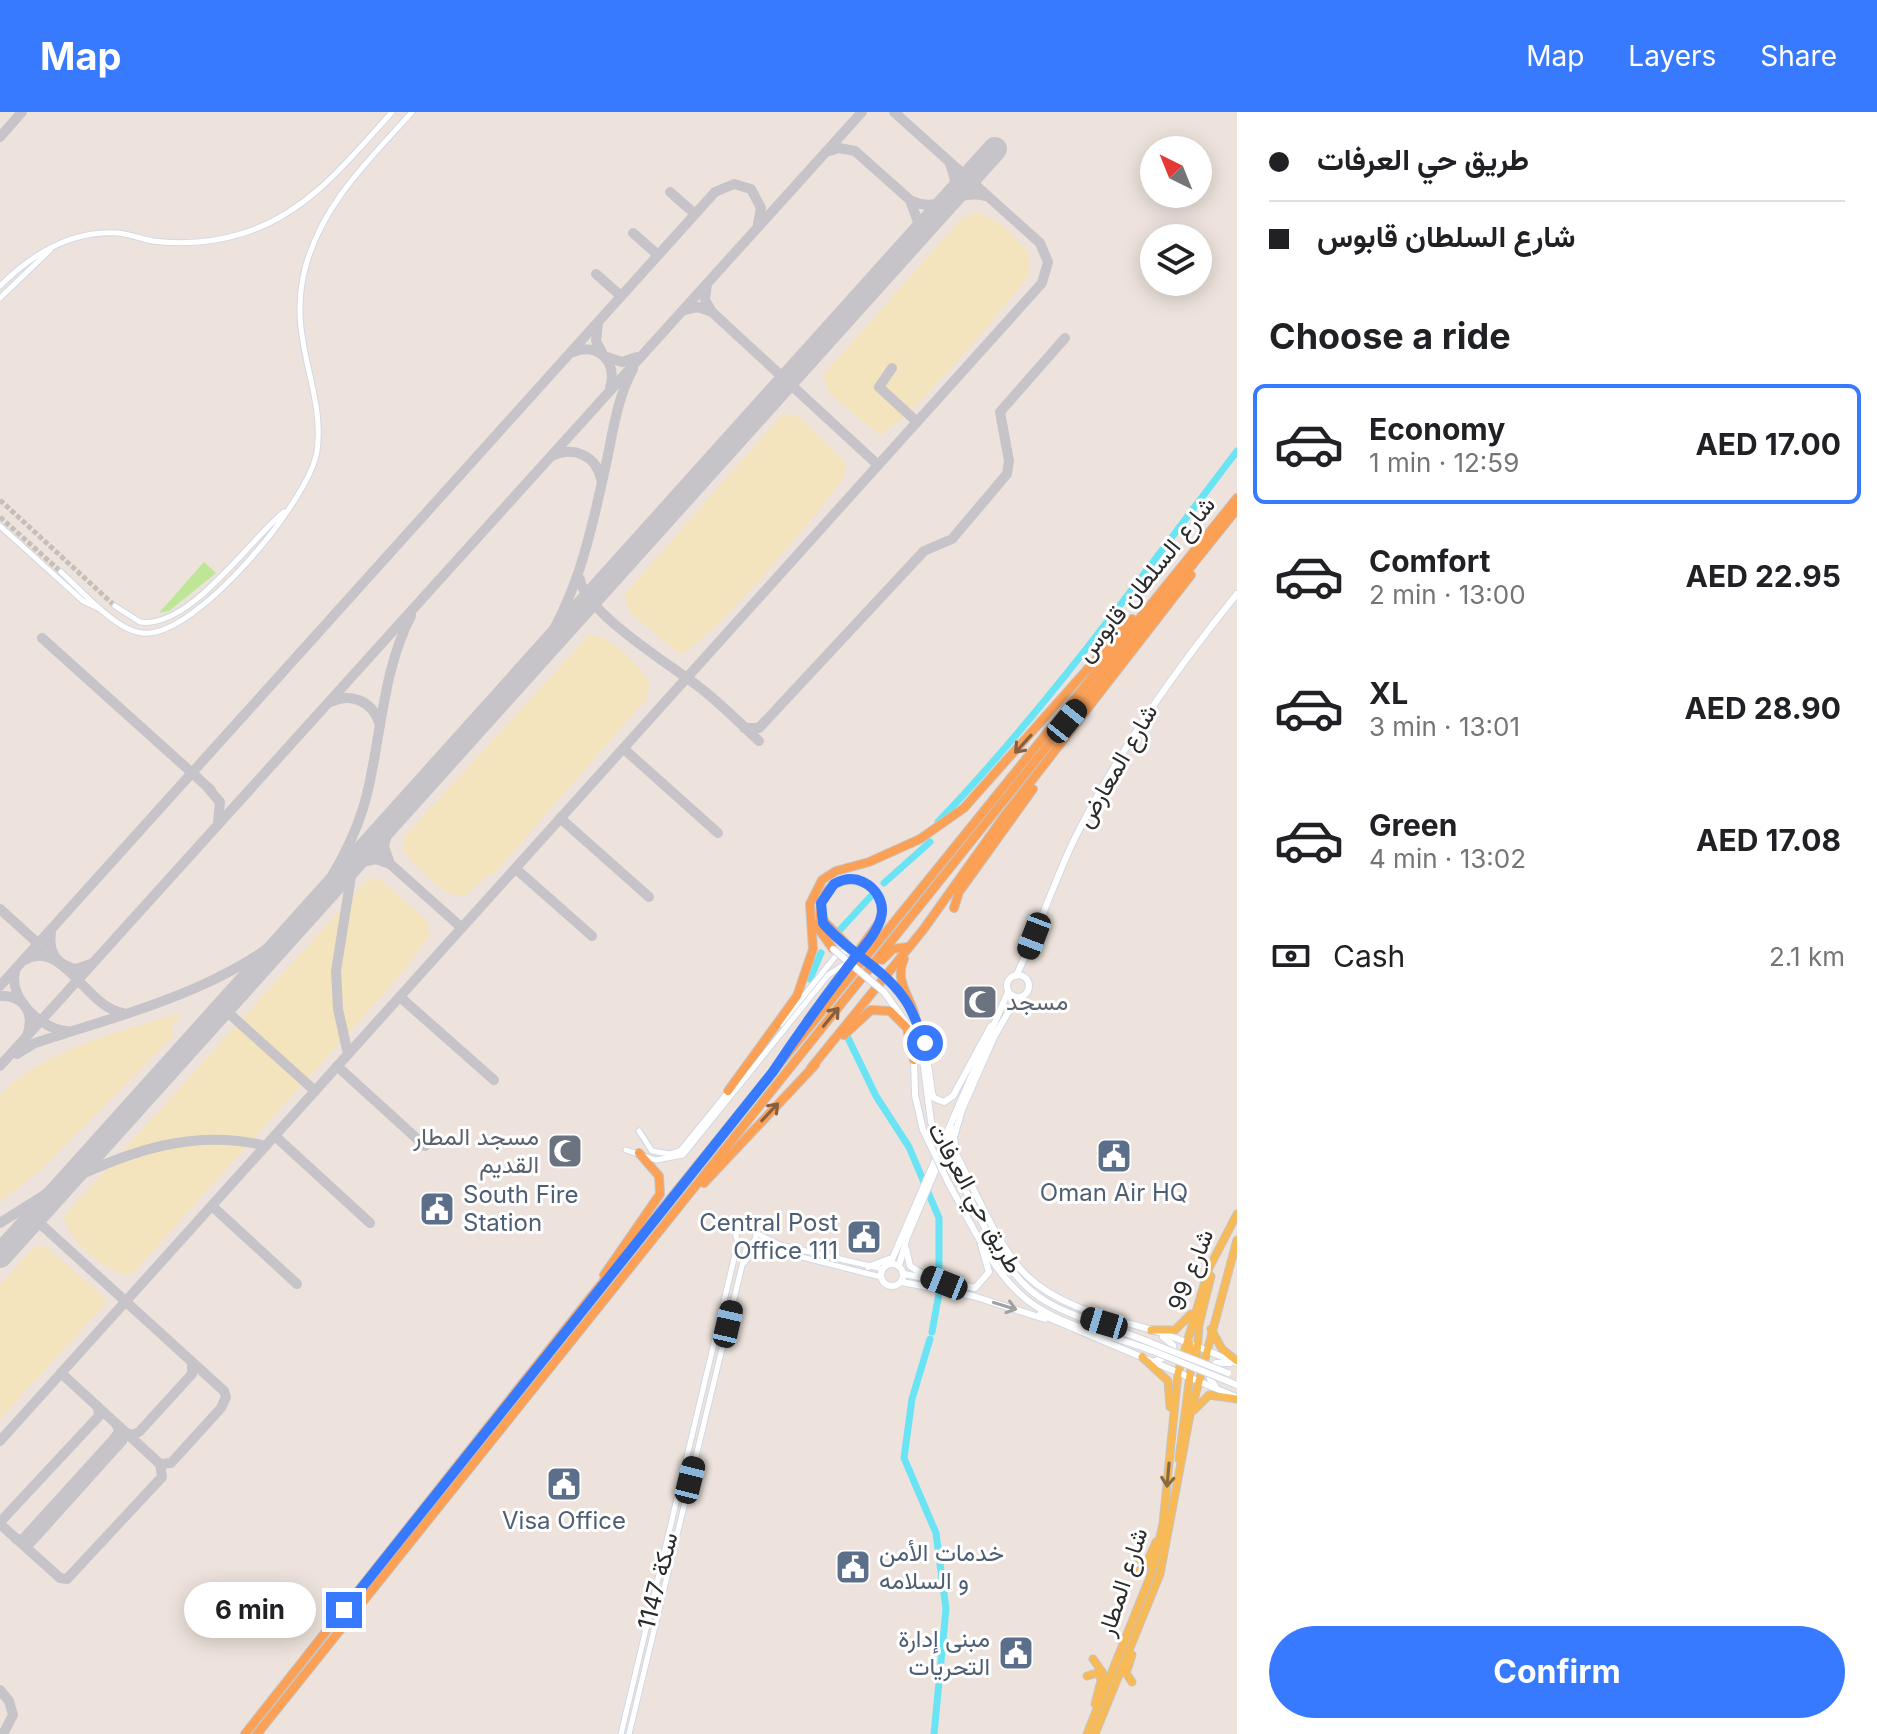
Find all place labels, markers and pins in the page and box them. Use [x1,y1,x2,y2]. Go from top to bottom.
mosque icon: مسجد [961,983,999,1021]
place label: مسجد [1006,987,1068,1016]
place label: مسجد المطار القديم [412,1122,539,1181]
mosque icon: مسجد المطار القديم [546,1132,584,1170]
public building icon: Oman Air HQ [1095,1137,1133,1175]
place label: Oman Air HQ [1040,1178,1188,1207]
place label: South Fire Station [463,1180,578,1237]
public building icon: South Fire Station [418,1190,456,1228]
place label: Central Post Office 111 [699,1208,838,1265]
public building icon: Central Post Office 111 [845,1218,883,1256]
public building icon: Visa Office [545,1465,583,1503]
place label: Visa Office [502,1506,626,1535]
place label: خدمات الأمن و السلامه [879,1538,1004,1596]
public building icon: خدمات الأمن و السلامه [834,1548,872,1586]
place label: مبنى إدارة التحريات [898,1624,990,1682]
public building icon: مبنى إدارة التحريات [997,1634,1035,1672]

